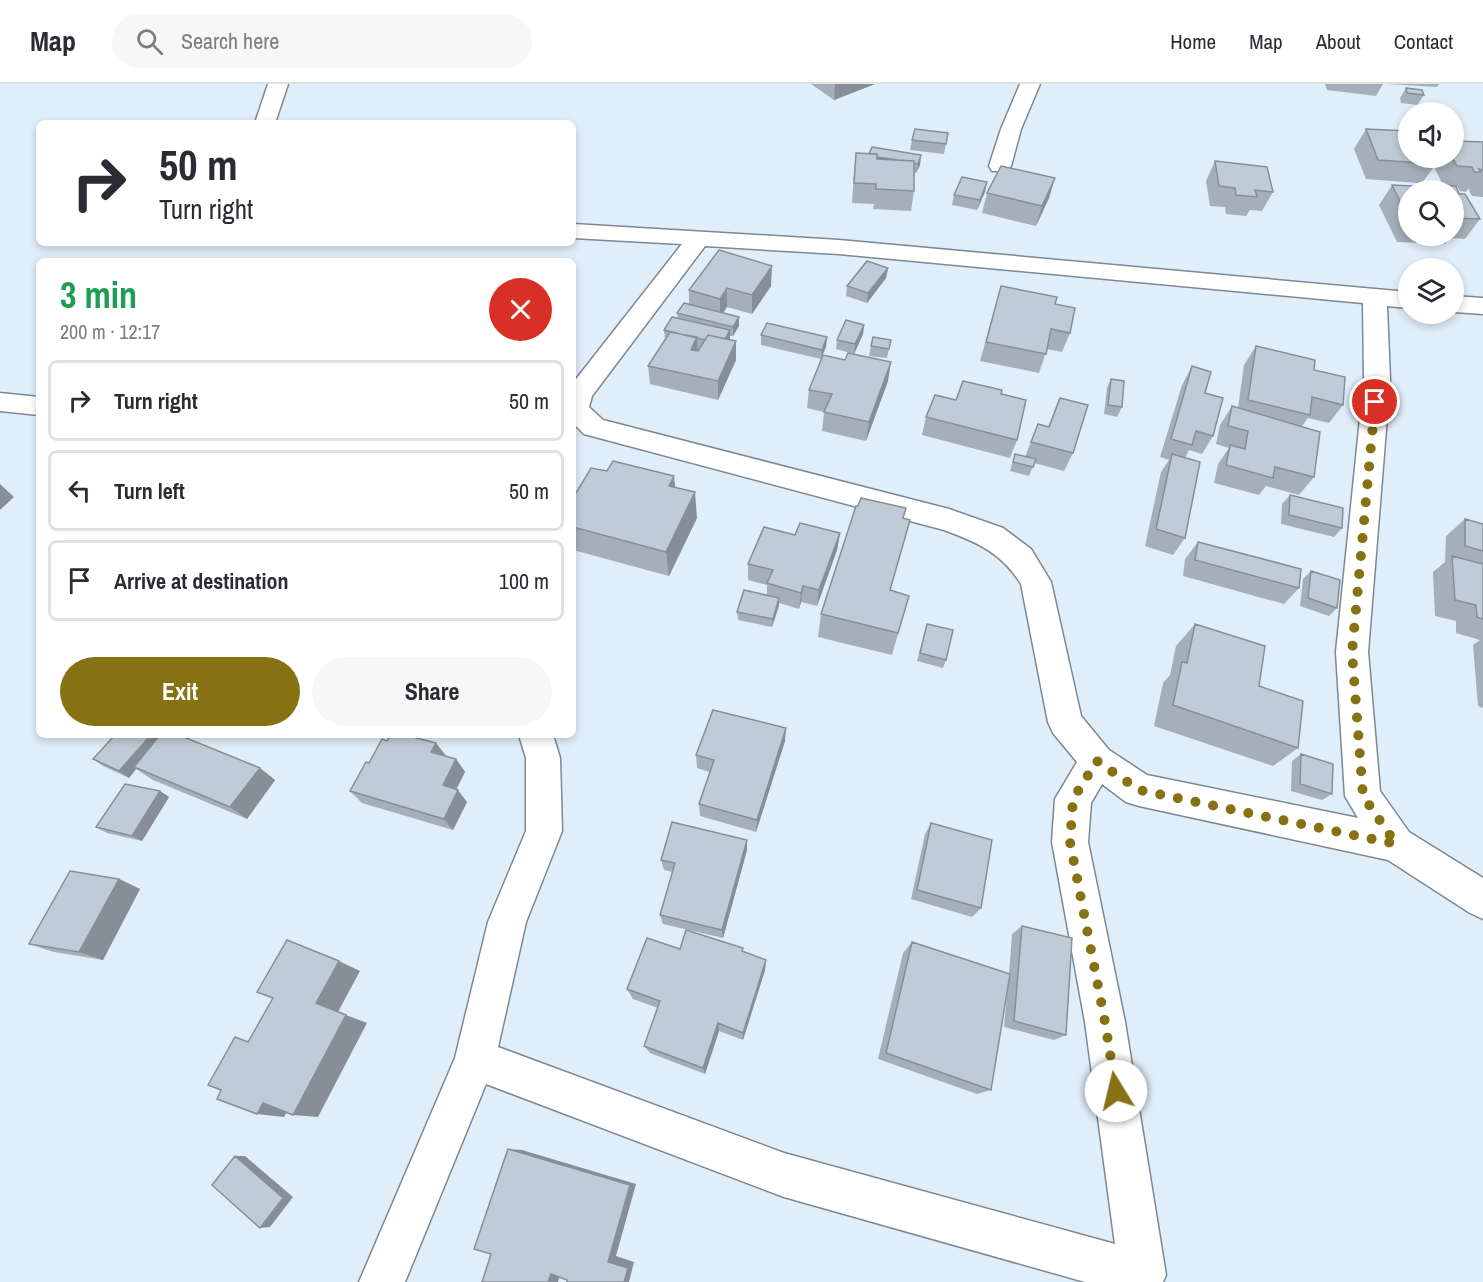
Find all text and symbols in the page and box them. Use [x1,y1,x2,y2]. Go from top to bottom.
search box [112,14,532,68]
text: Map [30,22,76,60]
icon: search [133,25,166,58]
text: Search here [181,26,279,56]
text: Home [1170,27,1216,56]
text: Map [1249,27,1283,56]
text: About [1316,27,1361,56]
text: Contact [1394,27,1453,56]
map controls [1398,102,1464,324]
button: sound [1398,102,1464,168]
text: 50 m [159,137,238,193]
icon: right [60,144,138,222]
button: search [1398,180,1464,246]
text: Turn right [159,191,253,227]
button: layers [1398,258,1464,324]
text: 3 min [60,271,137,319]
button: close [489,278,552,341]
text: 200 m · 12:17 [60,318,160,345]
pin [1349,376,1400,427]
icon: right [63,384,96,417]
icon: arrive [1358,385,1391,418]
text: Turn right [114,386,198,416]
text: 50 m [509,386,549,416]
icon: left [63,474,96,507]
text: Turn left [114,476,185,506]
text: 50 m [509,476,549,506]
icon: arrive [63,564,96,597]
text: Arrive at destination [114,566,288,596]
text: 100 m [499,566,549,596]
button: Exit [60,657,300,726]
button: Share [312,657,552,726]
position arrow [1084,1059,1148,1123]

